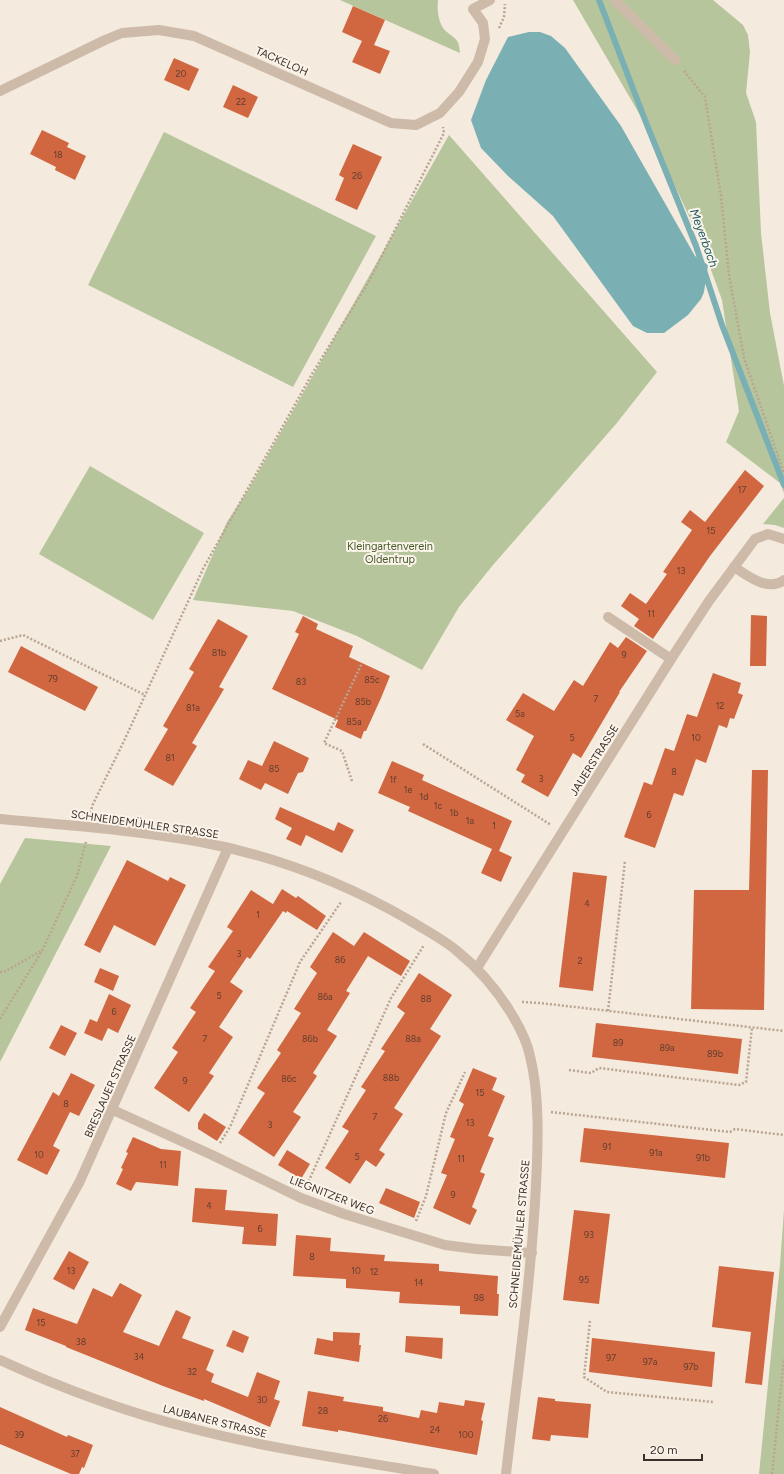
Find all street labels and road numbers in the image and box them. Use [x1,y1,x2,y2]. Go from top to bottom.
street label: TACKELOH [254,44,310,79]
street label: JAUERSTRASSE [567,722,622,798]
street label: SCHNEIDEMÜHLER STRASSE [70,807,220,841]
street label: BRESLAUER STRASSE [82,1033,139,1140]
street label: SCHNEIDEMÜHLER STRASSE [506,1159,532,1309]
street label: LIEGNITZER WEG [288,1173,376,1218]
street label: LAUBANER STRASSE [161,1402,268,1441]

